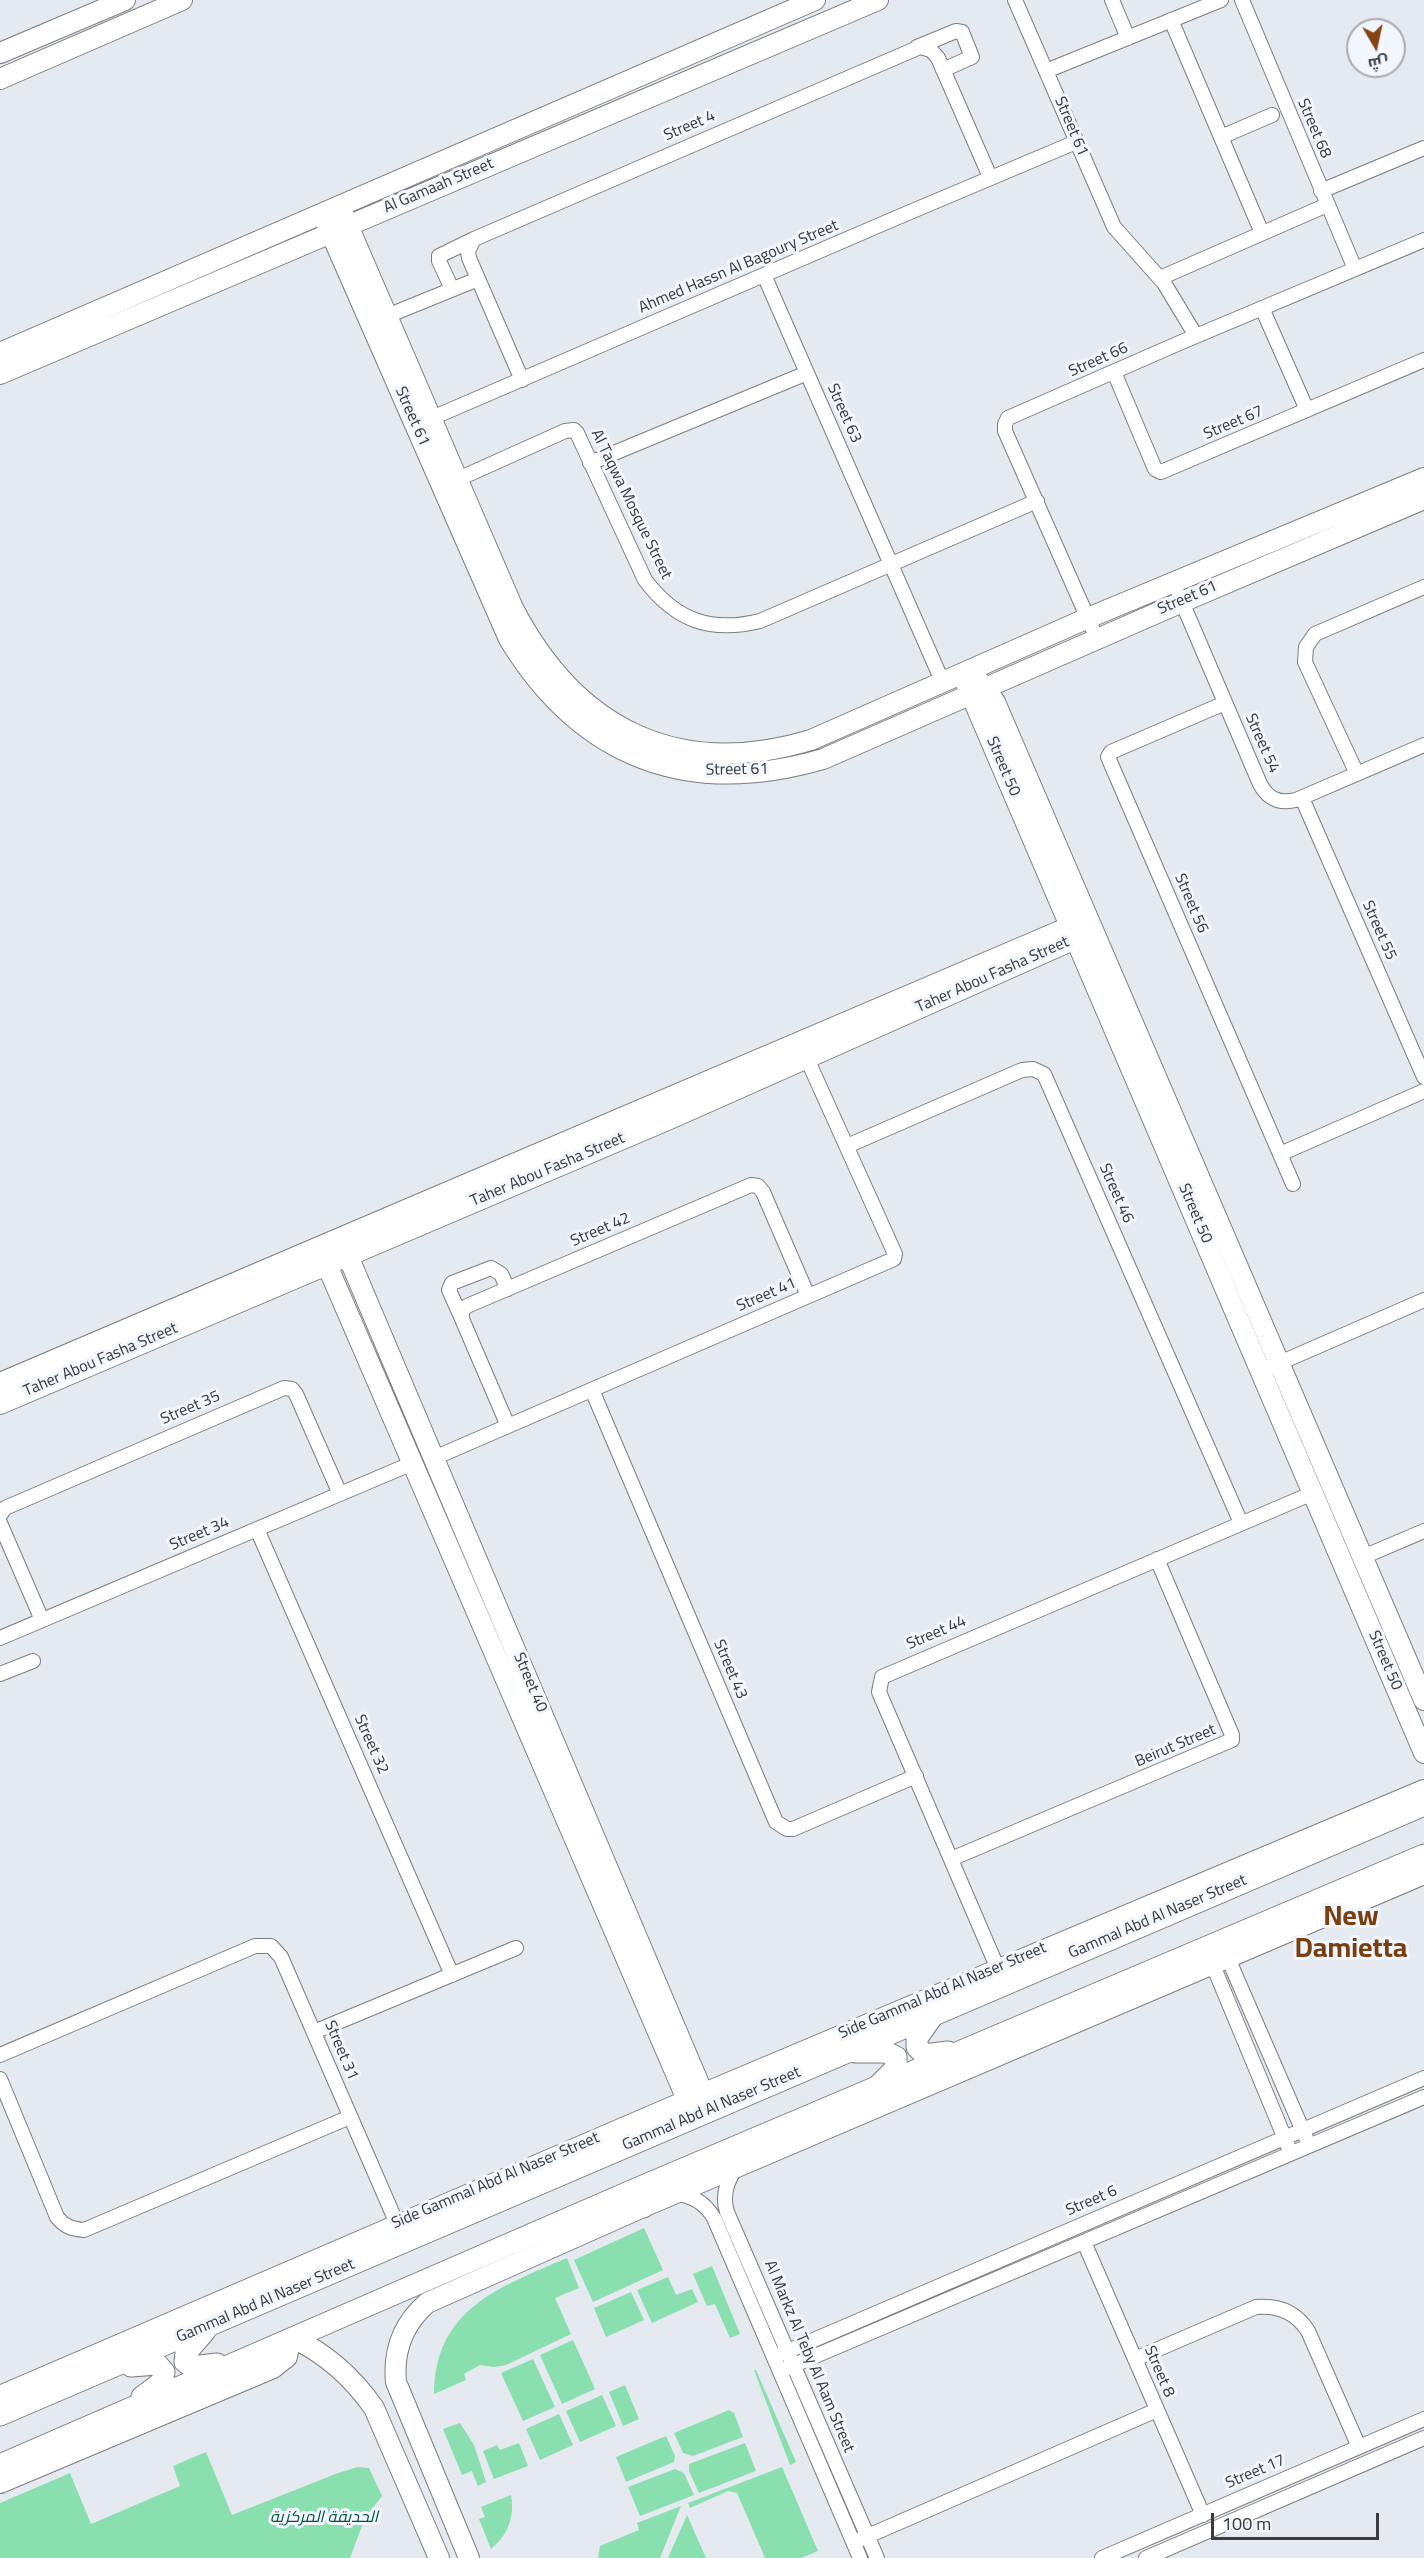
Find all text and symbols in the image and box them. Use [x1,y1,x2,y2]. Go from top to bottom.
north arrow [1346,18,1406,78]
text: ش [1366,47,1391,80]
street label: Street 61 [1049,94,1091,160]
street label: Street 68 [1292,96,1334,162]
street label: Street 4 [662,108,718,146]
street label: Al Gamaah Street [381,155,497,219]
street label: Ahmed Hassn Al Bagoury Street [636,217,842,319]
street label: Street 66 [1066,339,1132,383]
street label: Street 63 [821,381,865,447]
street label: Street 61 [389,384,433,450]
street label: Street 67 [1201,403,1267,445]
street label: Al Taqwa Mosque Street [585,427,675,583]
street label: Street 61 [1155,578,1221,620]
street label: Street 54 [1239,711,1283,777]
street label: Street 50 [981,734,1023,800]
street label: Street 61 [705,761,769,781]
street label: Street 56 [1169,871,1211,937]
street label: Street 55 [1356,898,1400,964]
street label: Taher Abou Fasha Street [913,934,1073,1018]
street label: Taher Abou Fasha Street [468,1130,628,1212]
street label: Street 46 [1093,1161,1137,1227]
street label: Street 50 [1173,1181,1215,1247]
street label: Street 42 [568,1210,634,1252]
street label: Street 41 [734,1275,800,1317]
street label: Taher Abou Fasha Street [21,1320,181,1402]
street label: Street 35 [158,1388,224,1430]
street label: Street 34 [167,1514,233,1556]
street label: Street 44 [904,1613,970,1655]
street label: Street 50 [1363,1628,1405,1694]
street label: Street 43 [708,1637,750,1703]
street label: Street 40 [508,1650,550,1716]
street label: Street 32 [348,1712,392,1778]
street label: Beirut Street [1133,1721,1219,1773]
street label: Gammal Abd Al Naser Street [1066,1872,1250,1964]
district label: New Damietta [1295,1903,1407,1969]
street label: Side Gammal Abd Al Naser Street [836,1939,1050,2045]
street label: Street 31 [319,2018,361,2084]
street label: Gammal Abd Al Naser Street [620,2064,804,2156]
street label: Side Gammal Abd Al Naser Street [389,2129,603,2235]
street label: Street 6 [1064,2183,1120,2221]
street label: Gammal Abd Al Naser Street [174,2256,358,2348]
street label: Al Markz Al Teby Al Aam Street [759,2258,857,2456]
street label: Street 8 [1139,2344,1177,2400]
street label: Street 17 [1223,2452,1289,2494]
scale bar [1214,2501,1382,2539]
text: 100 m [1222,2507,1271,2540]
park label: الحديقة المركزية [270,2509,378,2529]

